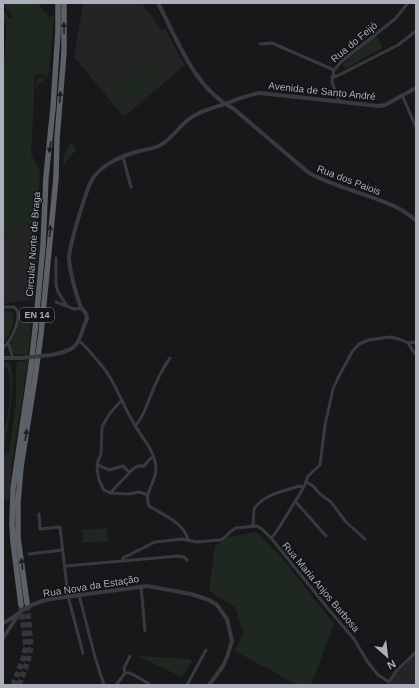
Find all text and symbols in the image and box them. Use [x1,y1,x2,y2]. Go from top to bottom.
street label: Rua do Feijó [329,19,380,64]
one-way arrow [61,21,67,34]
street label: Avenida de Santo André [268,80,377,102]
one-way arrow [56,91,63,103]
one-way arrow [47,141,53,153]
street label: Rua dos Paiois [316,163,382,197]
street label: Circular Norte de Braga [24,191,42,297]
one-way arrow [47,225,53,237]
road number: EN 14 [20,308,54,322]
one-way arrow [24,429,30,441]
street label: Rua Maria Anjos Barbosa [280,540,362,634]
one-way arrow [18,558,25,570]
street label: Rua Nova da Estação [42,573,140,599]
north arrow [367,636,407,676]
text: N [385,658,398,672]

